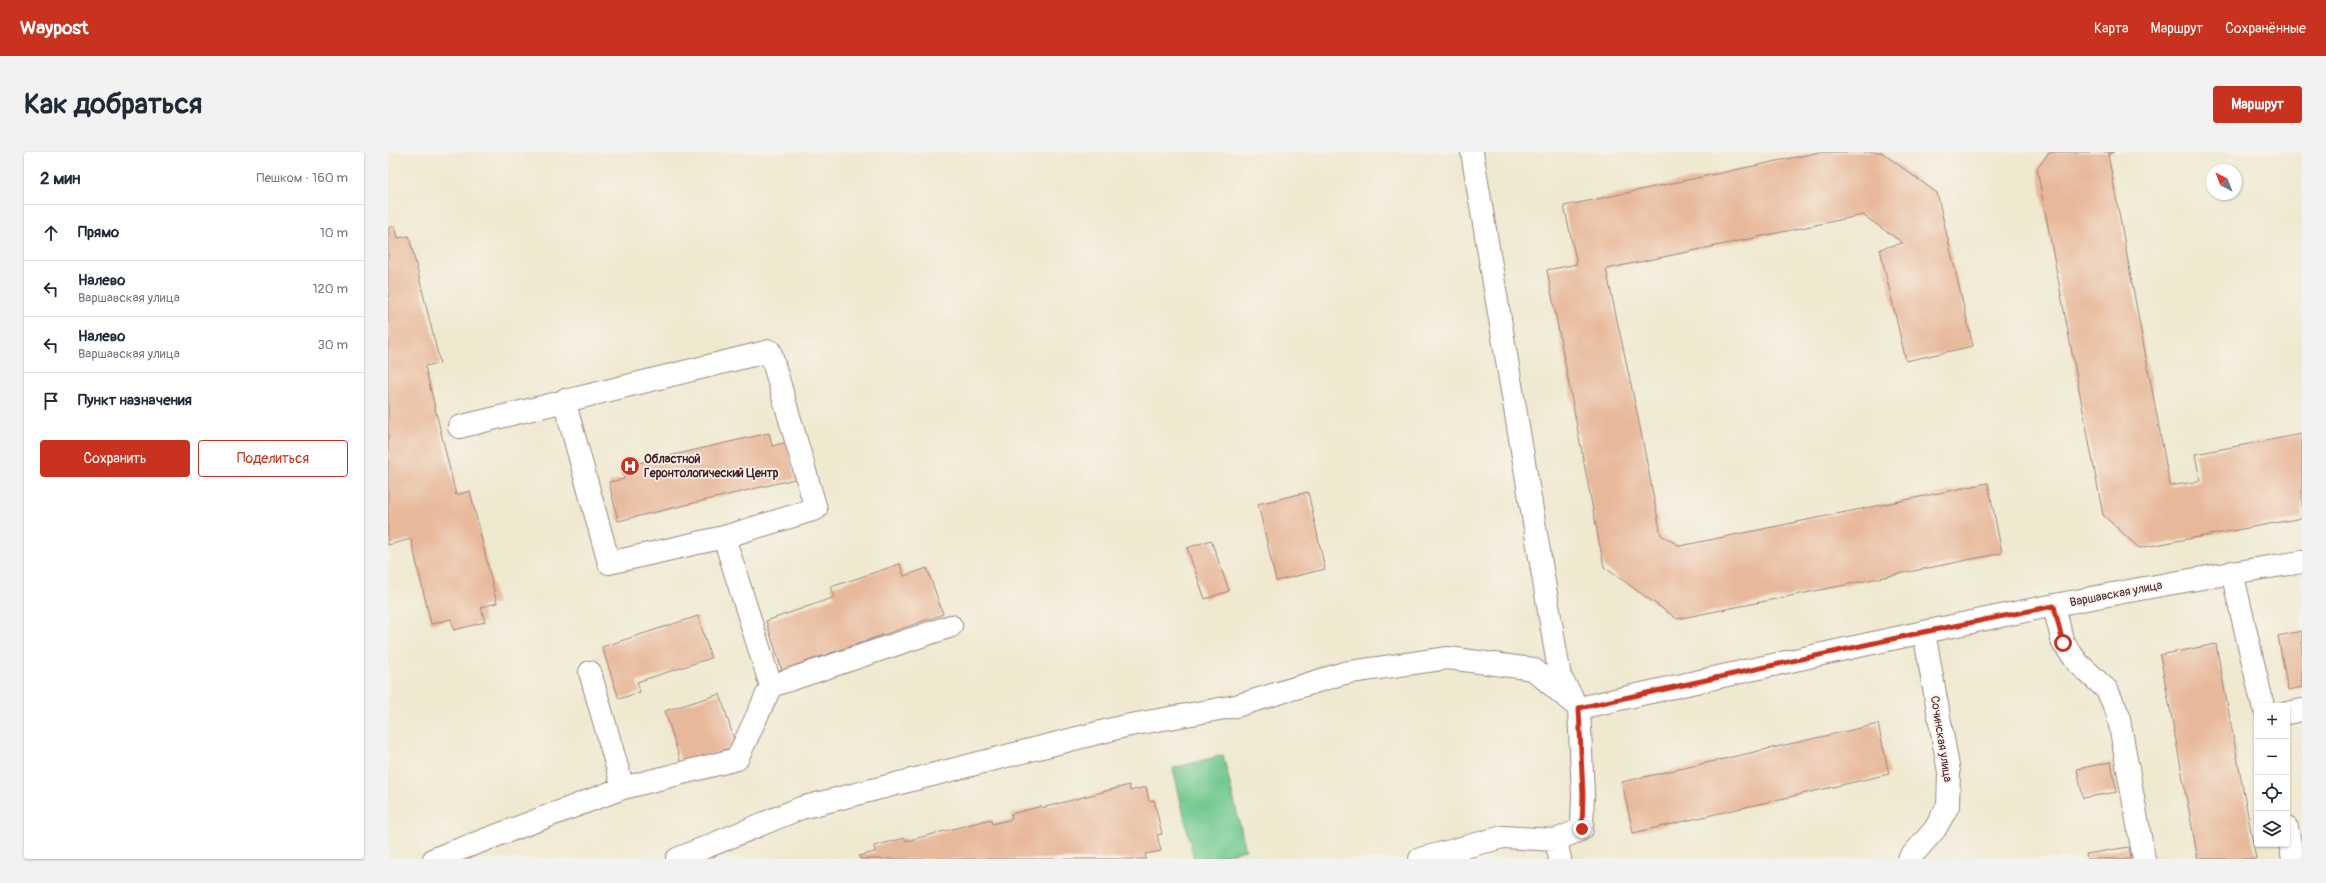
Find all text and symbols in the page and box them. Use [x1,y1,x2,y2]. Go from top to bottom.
text: Waypost [20,16,89,40]
text: Карта [2094,20,2129,37]
text: Маршрут [2151,20,2203,37]
text: Сохранённые [2225,20,2306,37]
button: Маршрут [2213,86,2302,123]
text: Как добраться [24,87,202,122]
north arrow [2206,164,2242,200]
text: 2 мин [40,168,80,189]
text: Пешком · 160 m [257,170,348,186]
icon: ahead [40,222,62,244]
text: Прямо [78,223,119,242]
text: 10 m [320,225,348,241]
text: Налево [78,271,125,290]
icon: left [40,278,62,300]
text: 120 m [312,281,348,297]
text: Варшавская улица [78,290,180,306]
text: Налево [78,327,125,346]
icon: left [40,334,62,356]
text: 30 m [318,337,348,353]
text: Варшавская улица [78,346,180,362]
icon: arrive [40,390,62,412]
text: Пункт назначения [78,391,192,410]
button: Сохранить [40,440,190,477]
button: Поделиться [198,440,348,477]
place label: Областной Геронтологический Центр [644,452,779,481]
hospital icon: Областной Геронтологический Центр [619,455,641,477]
street label: Варшавская улица [2068,578,2164,610]
route start [2054,634,2072,652]
street label: Сочинская улица [1927,695,1955,784]
map controls [2254,703,2290,847]
button: + [2254,703,2290,739]
button: − [2254,739,2290,775]
button: locate [2254,775,2290,811]
button: layers [2254,811,2290,847]
route end [1573,820,1591,838]

